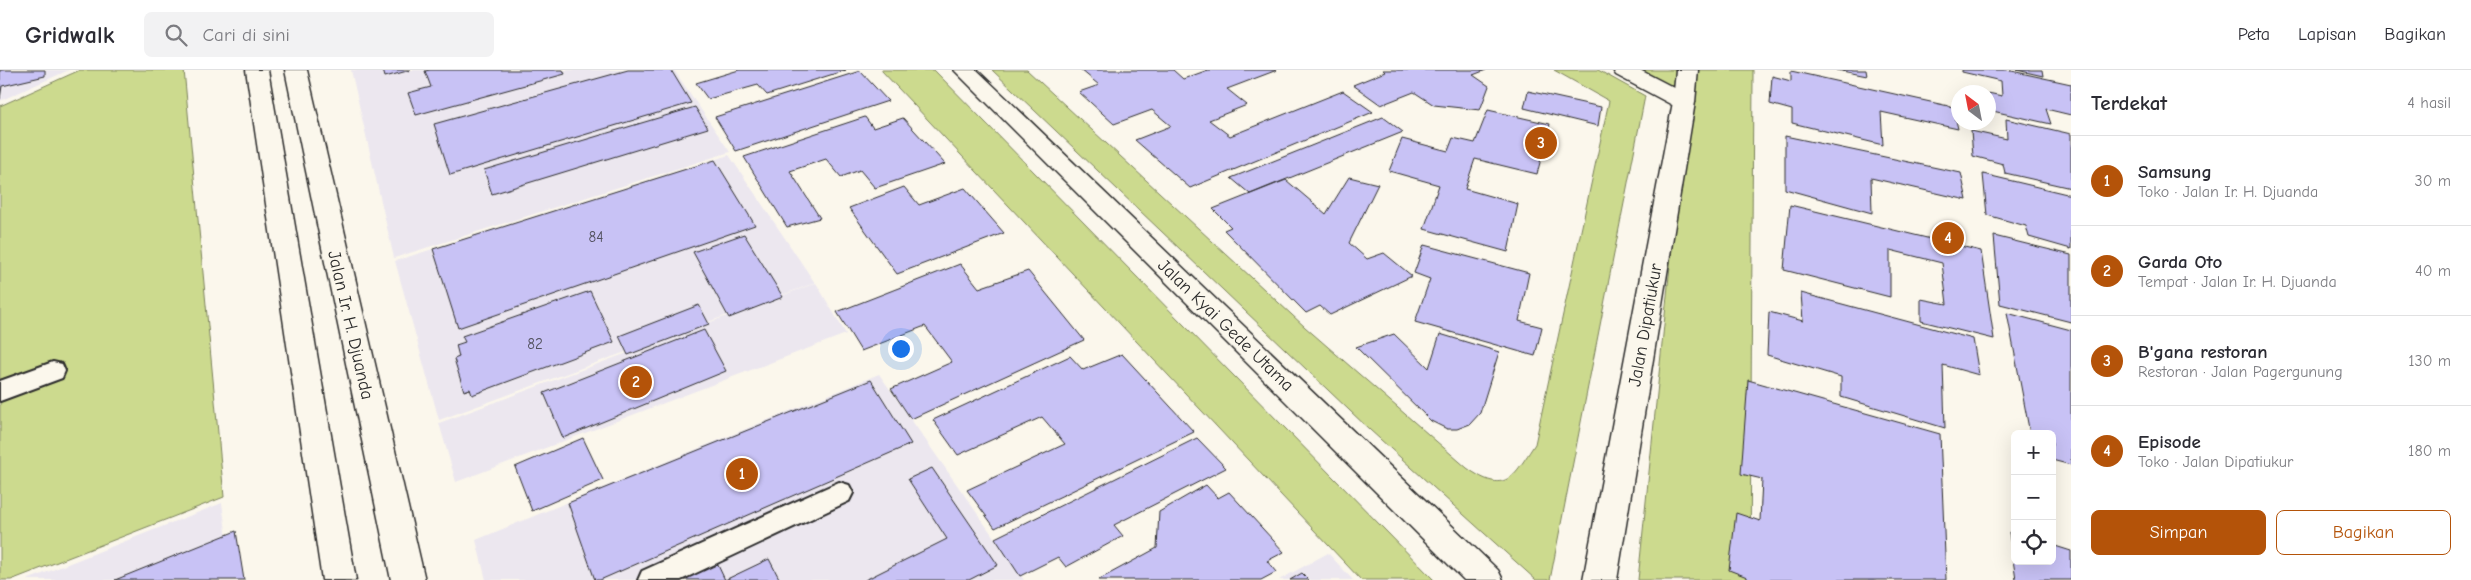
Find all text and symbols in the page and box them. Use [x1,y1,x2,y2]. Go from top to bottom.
search box [144,12,494,57]
text: Gridwalk [25,21,114,49]
icon: search [162,21,190,49]
text: Cari di sini [202,24,290,46]
text: Peta [2238,24,2270,45]
text: Lapisan [2298,24,2356,45]
text: Bagikan [2384,24,2446,45]
north arrow [1951,85,1996,130]
text: Terdekat [2091,91,2167,115]
text: 4 hasil [2407,94,2451,112]
pin: 3 [1525,124,1557,162]
text: Samsung [2138,161,2212,183]
text: 1 [2104,172,2110,190]
text: 30 m [2415,172,2451,190]
text: Toko · Jalan Ir. H. Djuanda [2138,183,2318,201]
pin: 4 [1932,219,1964,257]
house number: 84 [589,228,604,246]
street label: Jalan Ir. H. Djuanda [323,248,378,402]
text: Garda Oto [2138,251,2222,273]
street label: Jalan Kyai Gede Utama [1153,255,1298,396]
street label: Jalan Dipatiukur [1624,261,1667,388]
text: 2 [2103,262,2111,280]
text: 40 m [2415,262,2451,280]
text: Tempat · Jalan Ir. H. Djuanda [2138,273,2337,291]
house number: 82 [527,335,543,353]
your location [888,336,914,362]
text: B'gana restoran [2138,341,2267,363]
text: 3 [2103,352,2111,370]
text: 130 m [2408,352,2451,370]
pin: 2 [620,363,652,401]
text: Restoran · Jalan Pagergunung [2138,363,2343,381]
map controls [2011,430,2056,565]
button: + [2011,430,2056,475]
text: Episode [2138,431,2201,453]
text: 4 [2103,442,2111,460]
text: 180 m [2408,442,2451,460]
text: Toko · Jalan Dipatiukur [2138,453,2293,471]
pin: 1 [726,455,758,493]
button: − [2011,475,2056,520]
button: Simpan [2091,510,2266,555]
button: Bagikan [2276,510,2451,555]
button: locate [2011,520,2056,565]

